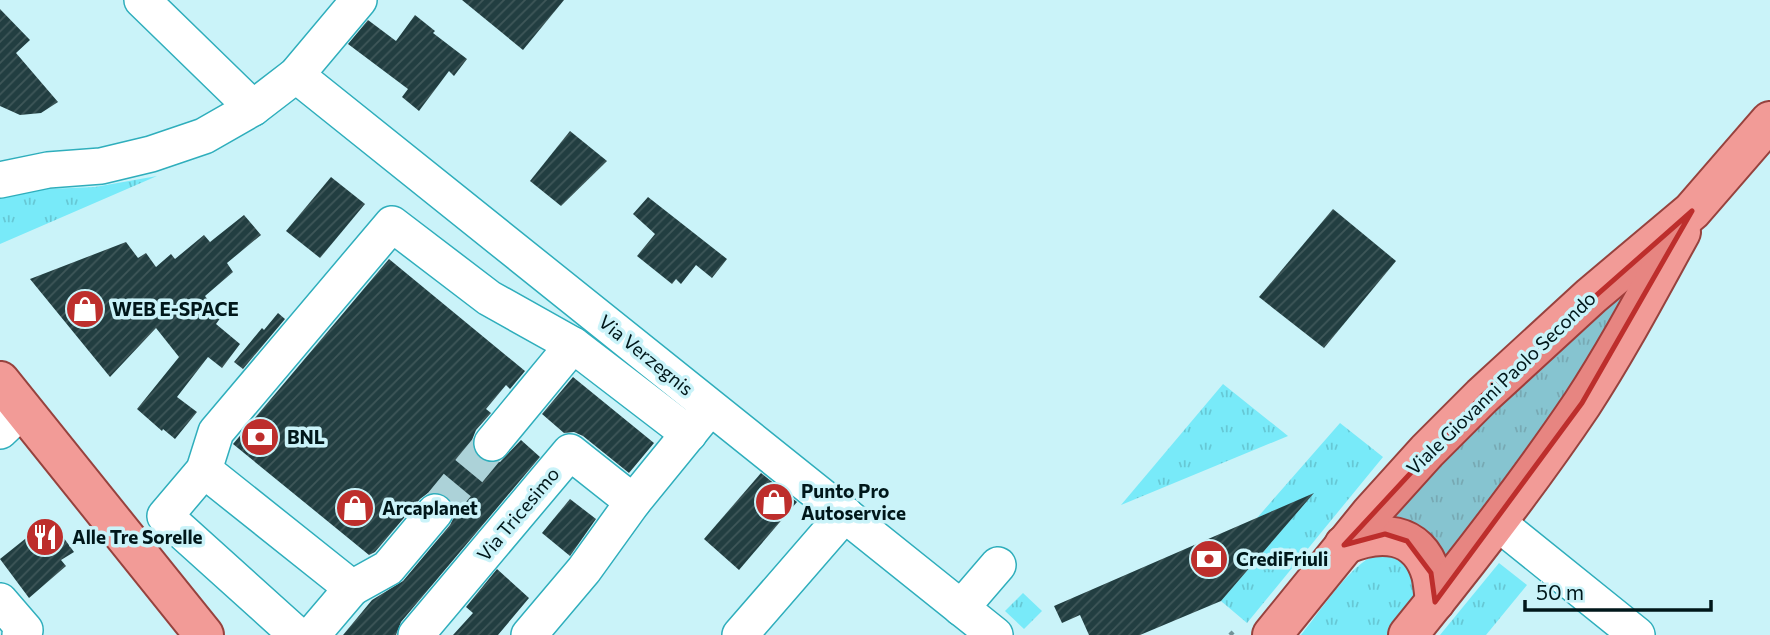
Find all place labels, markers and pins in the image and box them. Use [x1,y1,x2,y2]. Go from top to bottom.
shop icon: WEB E-SPACE [64,288,106,330]
place label: WEB E-SPACE [112,297,239,320]
bank icon: BNL [239,416,281,458]
place label: BNL [287,425,325,448]
place label: Punto Pro Autoservice [801,479,906,524]
shop icon: Punto Pro Autoservice [753,481,795,523]
shop icon: Arcaplanet [334,487,376,529]
place label: Arcaplanet [382,496,478,519]
restaurant icon: Alle Tre Sorelle [24,516,66,558]
place label: Alle Tre Sorelle [72,525,203,548]
bank icon: CrediFriuli [1188,538,1230,580]
place label: CrediFriuli [1236,547,1328,570]

